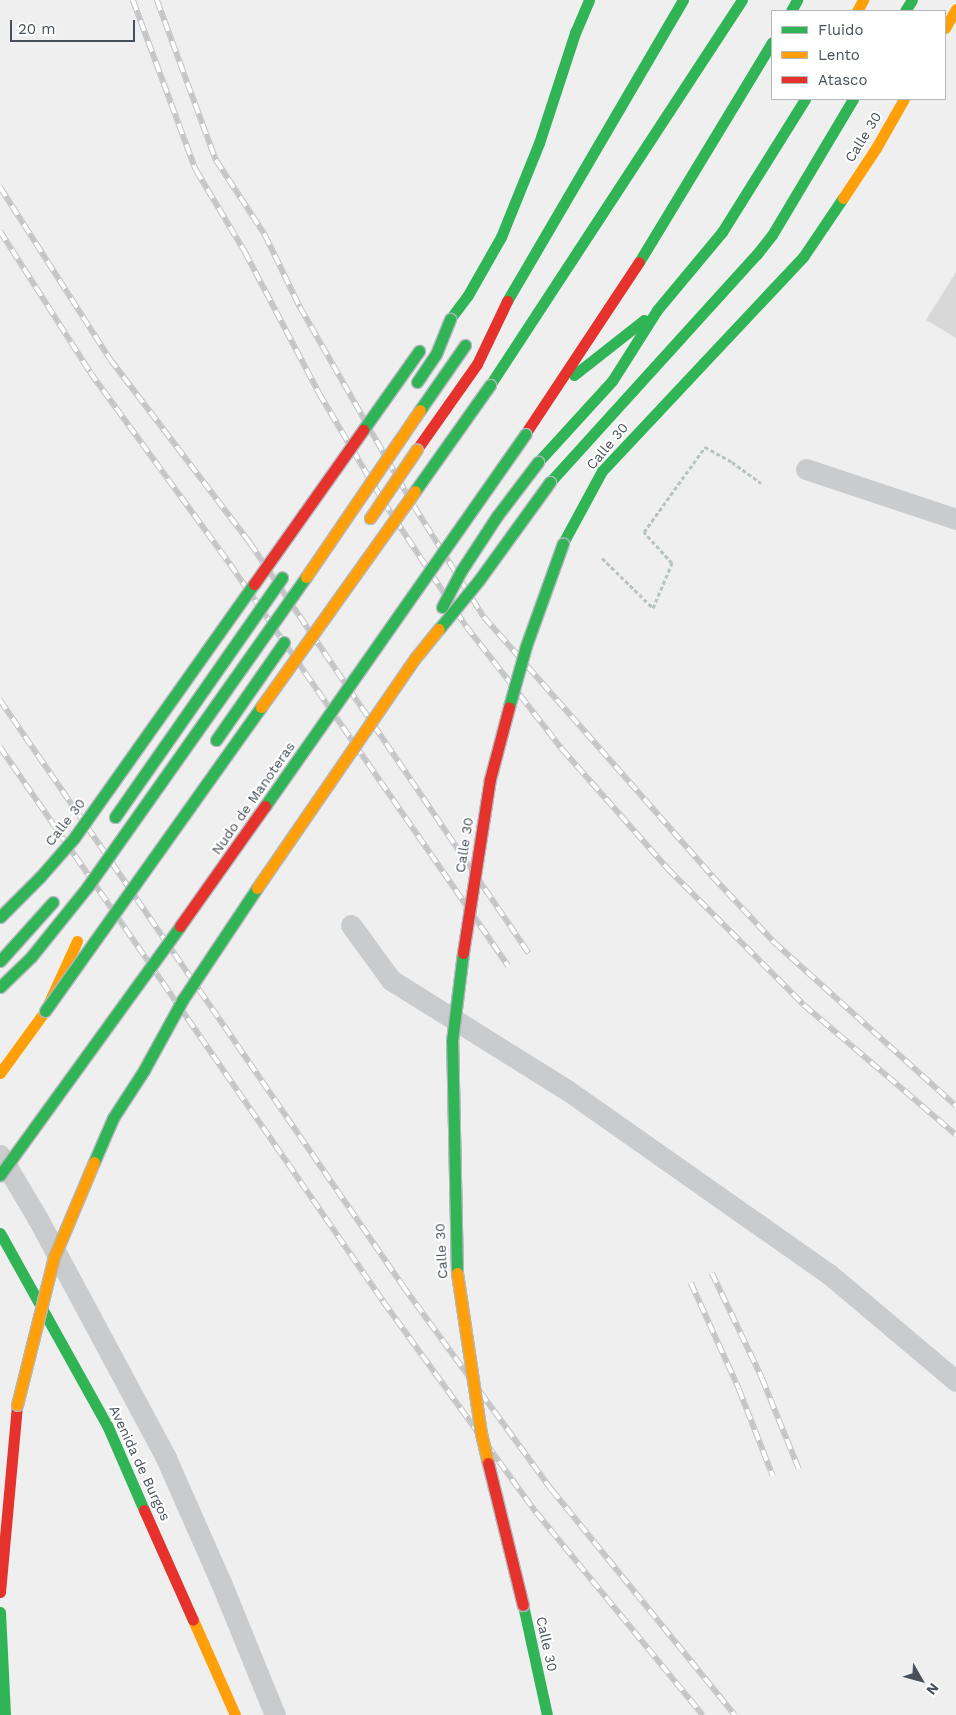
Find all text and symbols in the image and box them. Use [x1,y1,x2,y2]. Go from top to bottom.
scale bar [12,10,138,42]
legend [771,10,946,100]
text: 20 m [18,20,56,38]
text: Fluido [818,21,863,39]
text: Lento [818,46,860,64]
text: Atasco [818,71,867,89]
street label: Calle 30 [841,109,885,165]
street label: Calle 30 [583,419,631,473]
street label: Nudo de Manoteras [208,738,298,858]
street label: Calle 30 [41,795,89,849]
street label: Calle 30 [451,816,477,874]
street label: Calle 30 [431,1223,451,1279]
street label: Avenida de Burgos [106,1402,174,1524]
street label: Calle 30 [533,1615,561,1673]
north arrow [896,1655,946,1705]
text: N [923,1680,942,1698]

